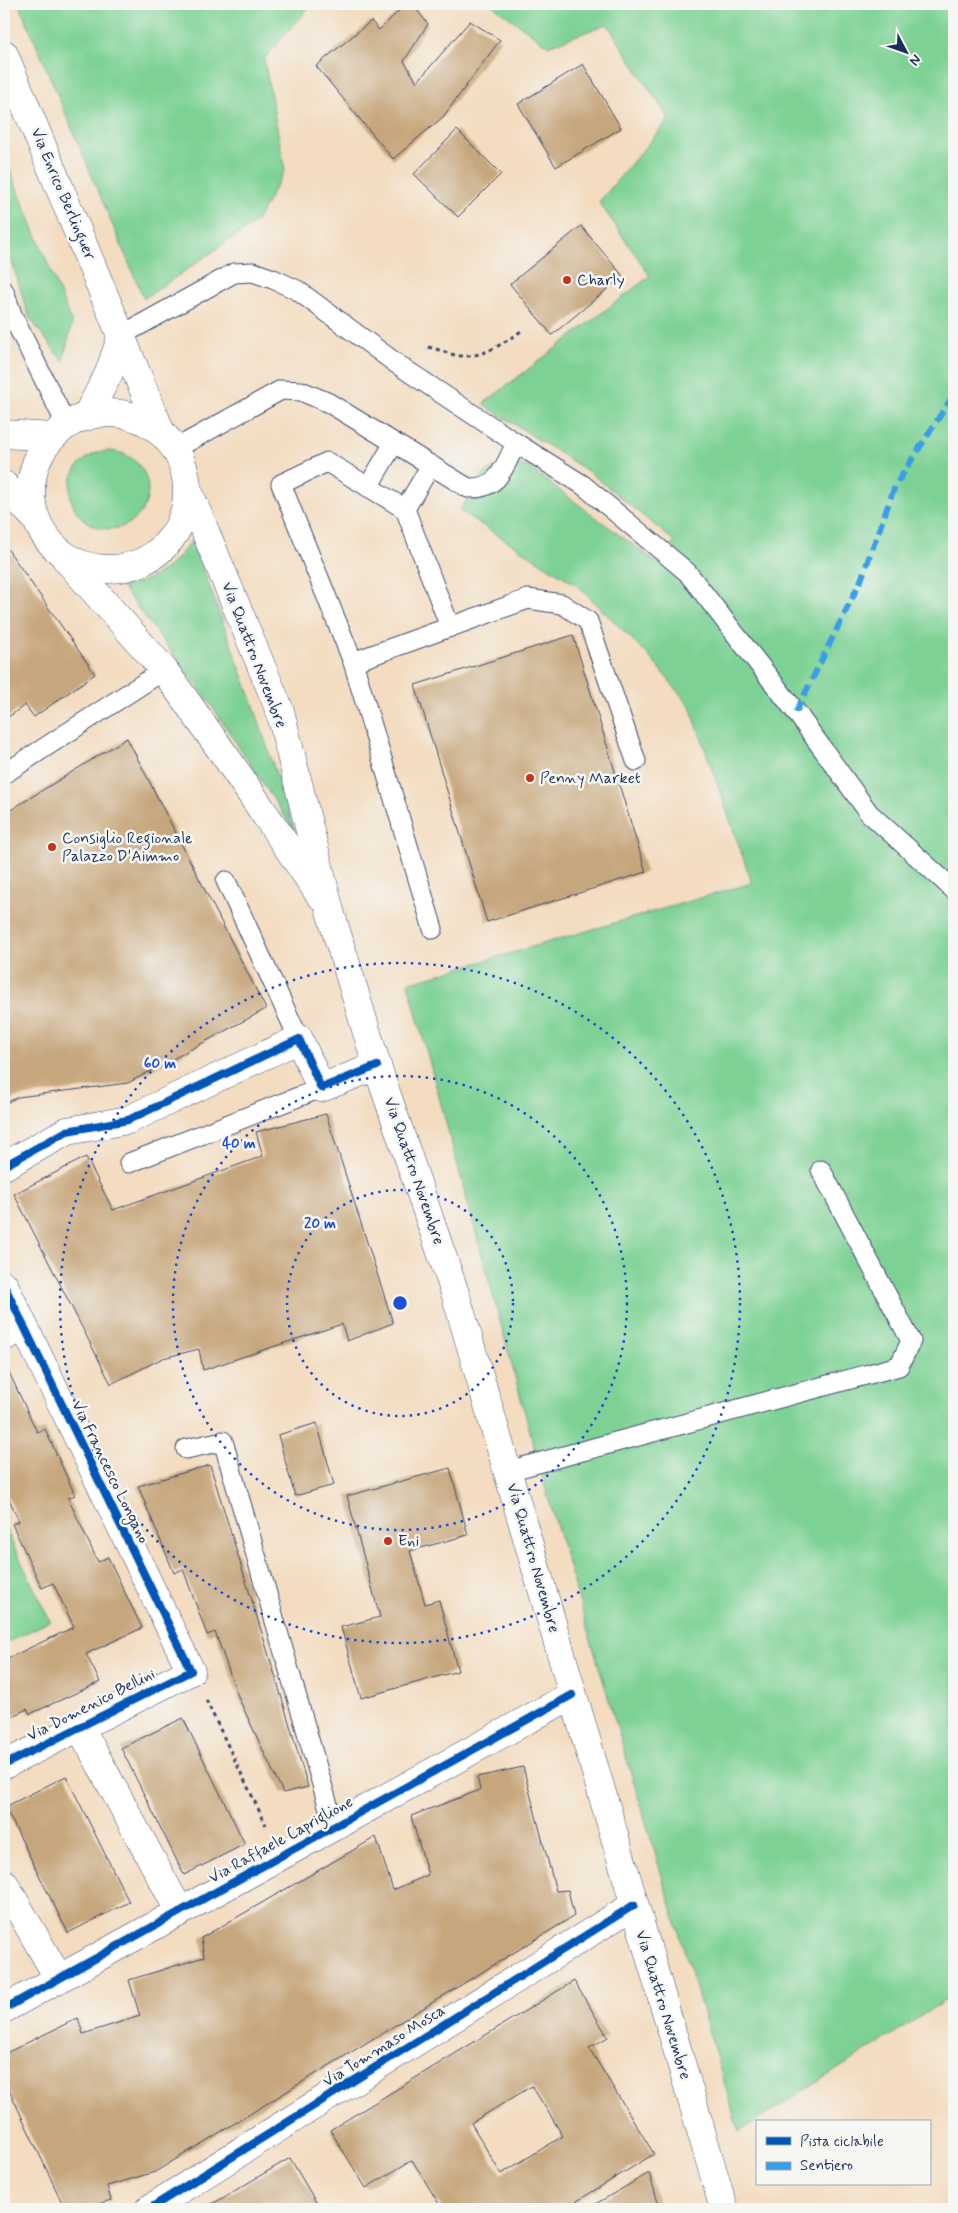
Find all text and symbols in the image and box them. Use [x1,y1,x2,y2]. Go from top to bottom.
north arrow [880,28,930,78]
text: N [905,50,925,69]
street label: Via Enrico Berlinguer [25,125,101,264]
place label: Charly [577,270,625,291]
marker: Charly [561,274,573,286]
street label: Via Quattro Novembre [216,579,292,731]
place label: Penny Market [540,768,641,789]
marker: Penny Market [524,772,536,784]
place label: Consiglio Regionale Palazzo D'Aimmo [62,828,193,867]
marker: Consiglio Regionale Palazzo D'Aimmo [46,841,58,853]
text: 60 m [144,1054,176,1074]
street label: Via Quattro Novembre [379,1094,449,1248]
text: 40 m [222,1134,256,1154]
text: 20 m [304,1214,336,1234]
centre of rings [391,1294,409,1312]
street label: Via Francesco Longano [65,1397,154,1547]
street label: Via Quattro Novembre [502,1481,564,1635]
place label: Eni [398,1531,419,1552]
marker: Eni [382,1535,394,1547]
street label: Via Domenico Bellini [23,1663,159,1746]
street label: Via Raffaele Capriglione [205,1791,358,1889]
street label: Via Quattro Novembre [630,1928,696,2082]
street label: Via Tommaso Mosca [319,2000,449,2092]
legend [756,2120,930,2186]
text: Pista ciclabile [800,2132,884,2152]
text: Sentiero [800,2156,853,2176]

